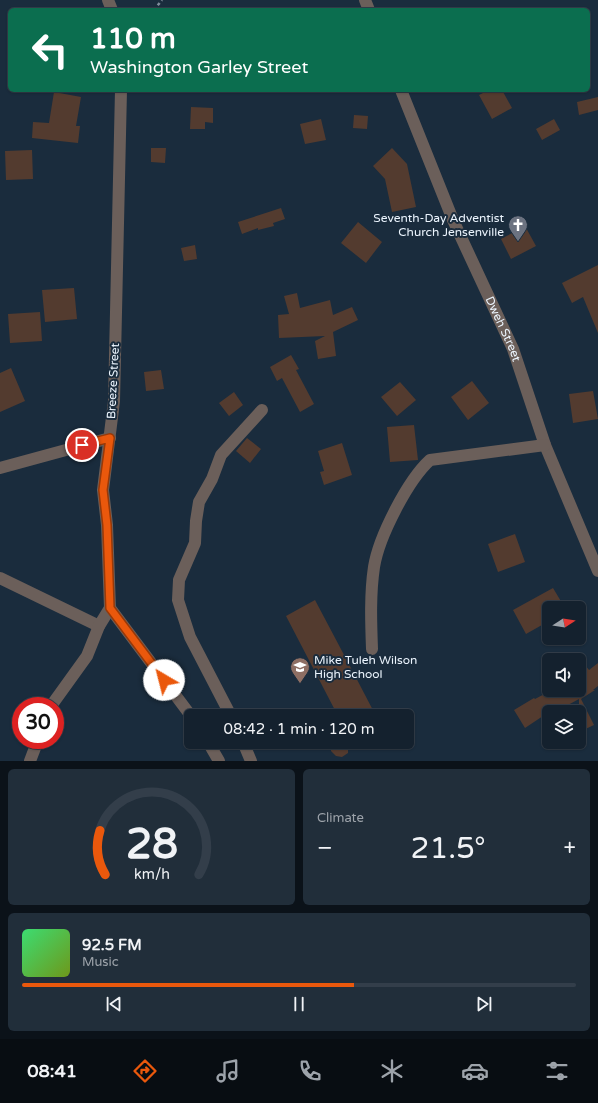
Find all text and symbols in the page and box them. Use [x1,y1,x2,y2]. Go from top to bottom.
text: 110 m [90,22,176,56]
icon: left [24,24,76,76]
text: Washington Garley Street [90,56,308,78]
place label: Seventh-Day Adventist Church Jensenville [373,211,504,239]
church icon: Seventh-Day Adventist Church Jensenville [507,214,529,242]
street label: Dweh Street [482,294,524,364]
street label: Breeze Street [104,342,122,420]
pin [65,428,99,462]
icon: arrive [71,434,93,456]
north arrow [542,601,586,645]
map controls [542,601,586,749]
place label: Mike Tuleh Wilson High School [314,653,417,681]
button: sound [542,653,586,697]
school or university icon: Mike Tuleh Wilson High School [289,656,311,684]
position arrow [143,659,185,701]
speed limit sign: 30 [12,697,64,749]
button: layers [542,705,586,749]
text: 08:42 · 1 min · 120 m [224,720,374,738]
text: Climate [317,810,364,826]
text: 28 [125,820,178,870]
text: 21.5° [411,830,486,867]
text: − [317,835,333,861]
text: + [564,835,576,861]
text: km/h [134,866,169,883]
text: 92.5 FM [82,936,142,954]
text: Music [82,954,119,970]
icon: previous [103,993,125,1015]
icon: pause [288,993,310,1015]
icon: next [473,993,495,1015]
icon: directions [131,1057,159,1085]
icon: music [214,1057,242,1085]
icon: phone [296,1057,324,1085]
icon: climate [378,1057,406,1085]
icon: car [461,1057,489,1085]
icon: filters [543,1057,571,1085]
text: 08:41 [27,1060,77,1082]

